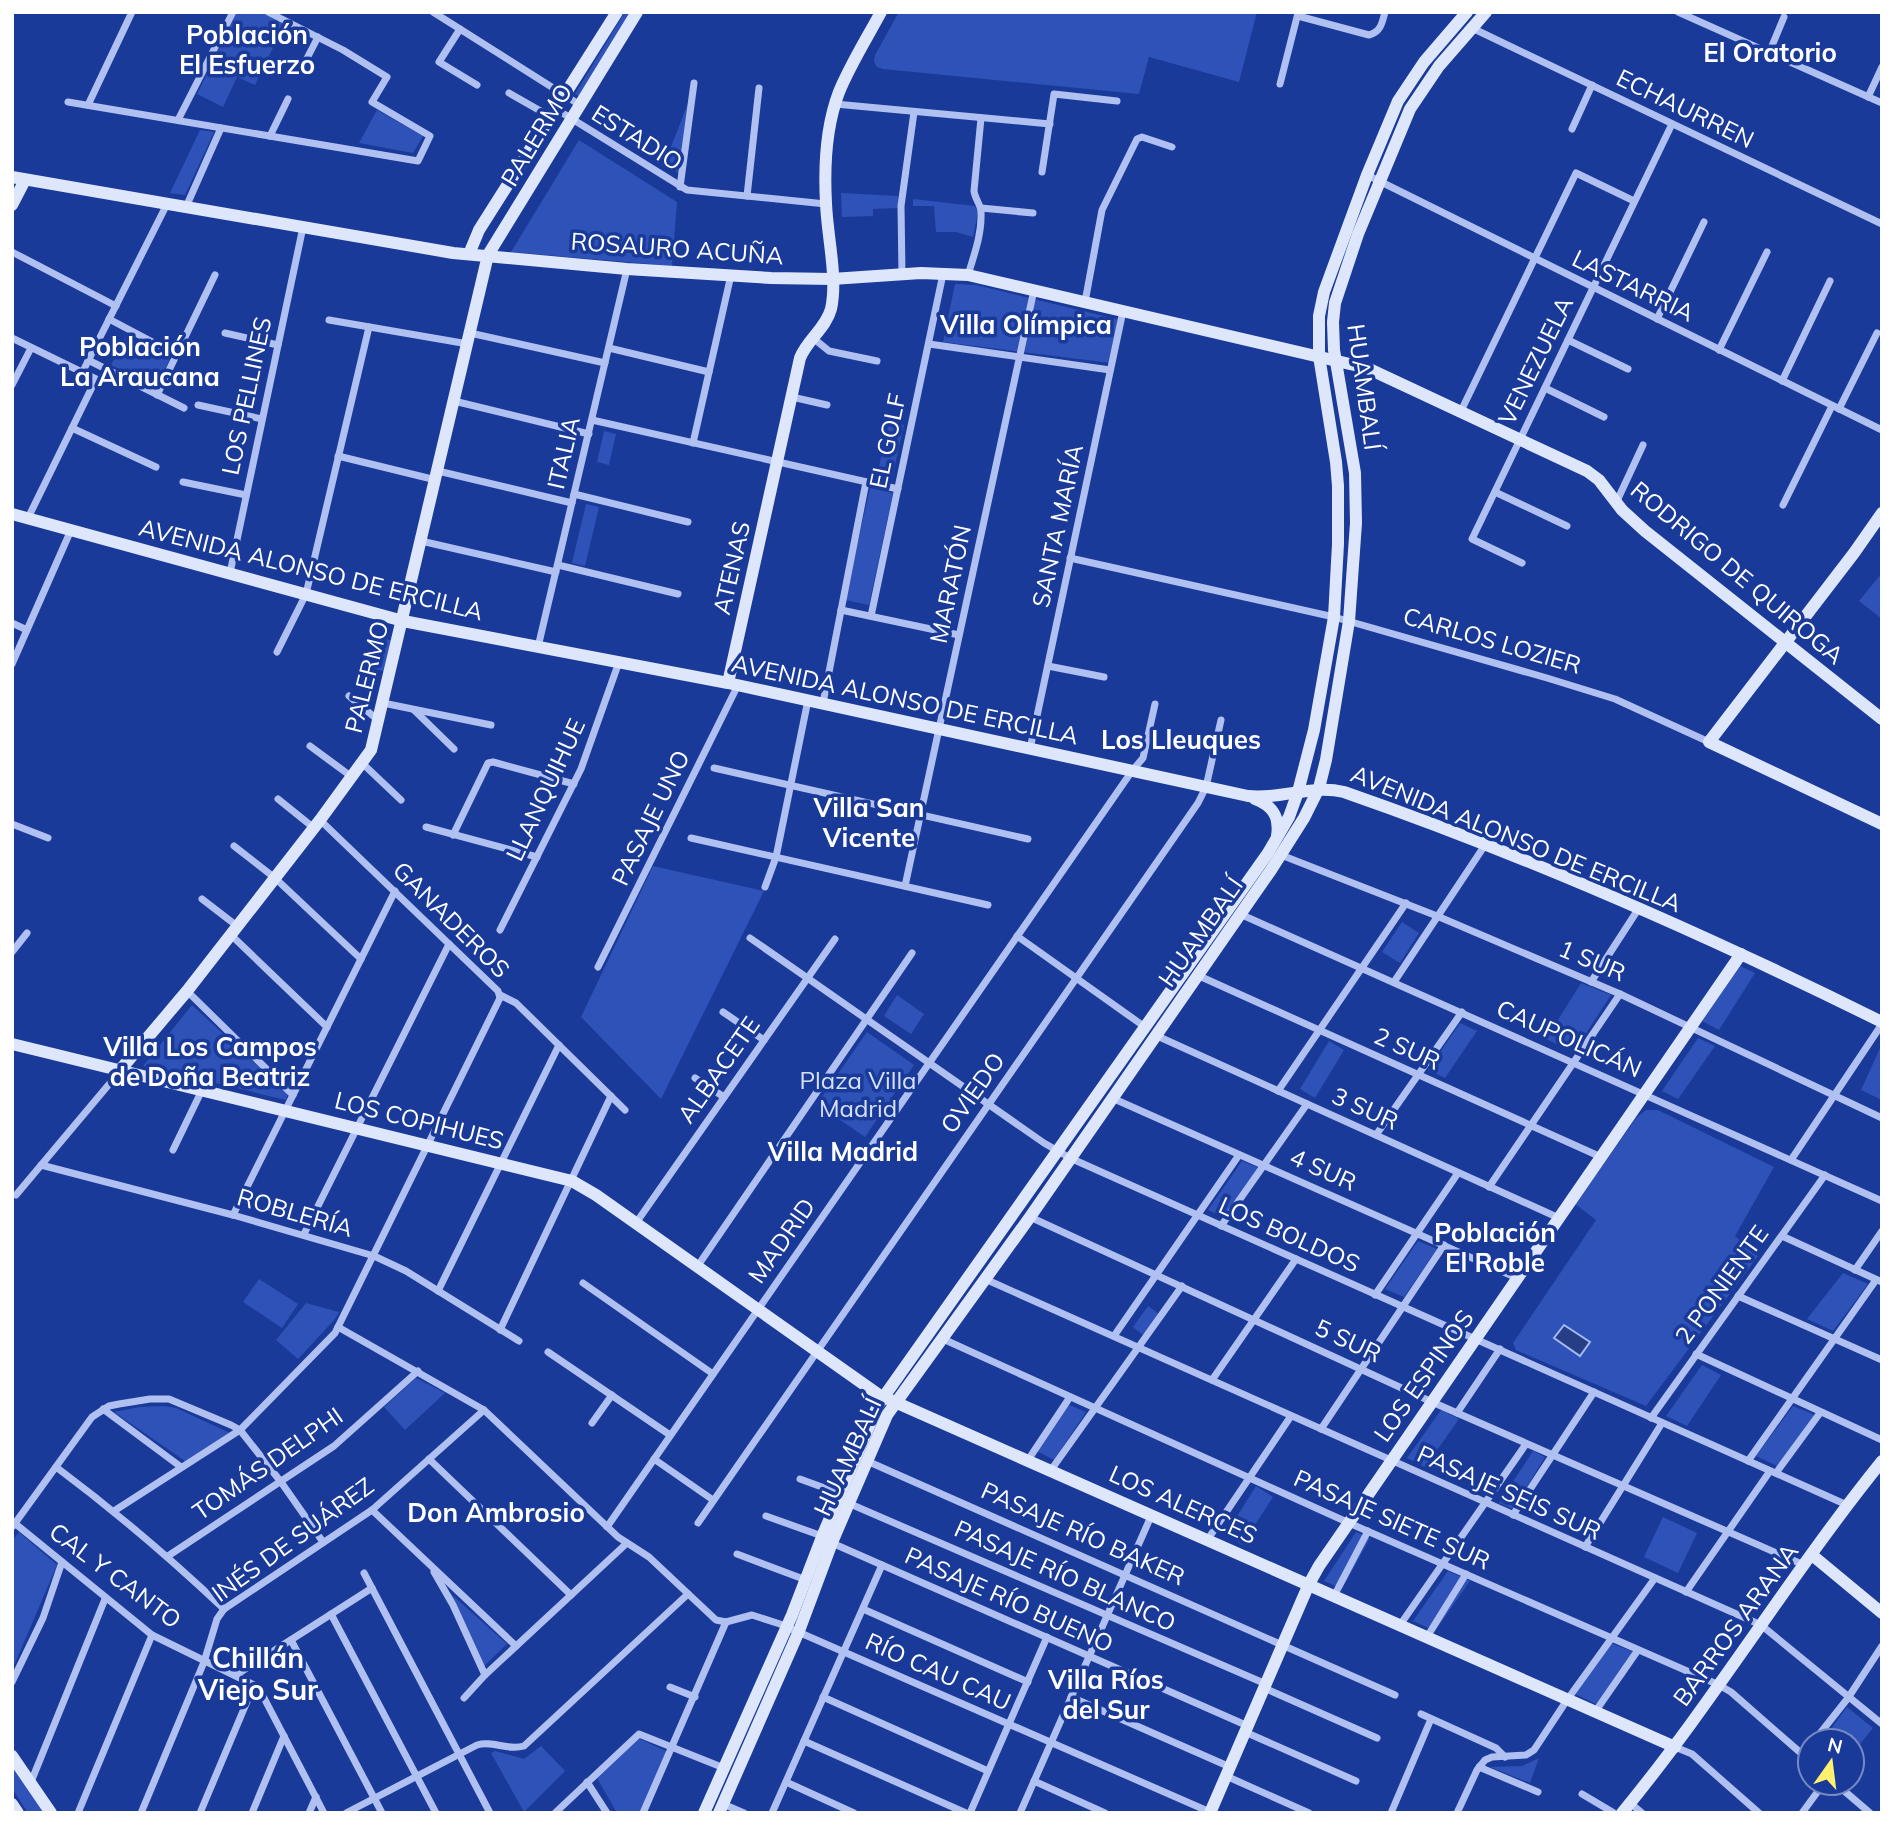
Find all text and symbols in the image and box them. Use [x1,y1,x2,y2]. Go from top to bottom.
district label: Población El Esfuerzo [179,18,315,81]
district label: El Oratorio [1703,36,1837,69]
street label: ECHAURREN [1612,62,1759,154]
street label: PALERMO [494,78,578,191]
street label: ESTADIO [587,98,688,177]
street label: ROSAURO ACUÑA [570,226,785,270]
street label: LASTARRIA [1568,243,1700,328]
street label: VENEZUELA [1491,291,1579,430]
district label: Villa Olímpica [939,308,1112,341]
street label: LOS PELLINES [215,314,277,478]
street label: HUAMBALÍ [1341,322,1389,454]
district label: Población La Araucana [60,330,220,393]
street label: EL GOLF [862,391,912,491]
street label: ITALIA [540,413,586,492]
street label: SANTA MARÍA [1025,441,1089,610]
street label: RODRIGO DE QUIROGA [1625,474,1851,670]
street label: AVENIDA ALONSO DE ERCILLA [136,512,487,626]
street label: ATENAS [706,518,756,617]
street label: MARATÓN [923,522,977,646]
street label: CARLOS LOZIER [1400,600,1585,680]
street label: PALERMO [338,618,394,736]
street label: AVENIDA ALONSO DE ERCILLA [729,648,1082,751]
street label: LLANQUIHUE [499,714,591,865]
district label: Los Lleuques [1101,723,1261,756]
street label: PASAJE UNO [604,745,696,890]
street label: AVENIDA ALONSO DE ERCILLA [1347,758,1686,918]
district label: Villa San Vicente [813,791,924,854]
street label: GANADEROS [387,855,516,984]
street label: HUAMBALÍ [1151,869,1250,992]
street label: 1 SUR [1554,933,1630,988]
street label: CAUPOLICÁN [1492,993,1647,1083]
street label: ALBACETE [671,1010,766,1128]
street label: 2 SUR [1369,1020,1445,1076]
district label: Villa Los Campos de Doña Beatriz [102,1030,317,1093]
street label: OVIEDO [934,1046,1011,1139]
park label: Plaza Villa Madrid [799,1065,917,1123]
street label: 3 SUR [1327,1080,1403,1136]
street label: LOS COPIHUES [332,1085,507,1156]
district label: Villa Madrid [767,1135,918,1168]
street label: 4 SUR [1285,1141,1361,1197]
street label: ROBLERÍA [234,1181,357,1243]
street label: LOS BOLDOS [1214,1190,1365,1279]
street label: MADRID [741,1192,821,1289]
district label: Población El Roble [1434,1216,1556,1279]
street label: 2 PONIENTE [1668,1219,1774,1350]
street label: LOS ESPINOS [1367,1304,1480,1447]
street label: 5 SUR [1310,1312,1386,1368]
street label: HUAMBALÍ [807,1391,888,1521]
street label: TOMÁS DELPHI [186,1400,348,1526]
street label: PASAJE SEIS SUR [1413,1438,1606,1546]
street label: LOS ALERCES [1105,1458,1262,1550]
street label: PASAJE SIETE SUR [1290,1462,1495,1576]
street label: INÉS DE SUÁREZ [206,1470,379,1608]
street label: PASAJE RÍO BAKER [977,1475,1190,1592]
district label: Don Ambrosio [407,1496,585,1529]
street label: PASAJE RÍO BLANCO [950,1513,1181,1637]
street label: CAL Y CANTO [44,1516,187,1635]
street label: BARROS ARANA [1666,1537,1804,1712]
street label: PASAJE RÍO BUENO [901,1540,1118,1658]
street label: RÍO CAU CAU [861,1626,1016,1717]
district label: Chillán Viejo Sur [197,1640,318,1707]
district label: Villa Ríos del Sur [1047,1663,1164,1726]
north arrow [1796,1727,1866,1797]
text: N [1825,1732,1845,1759]

